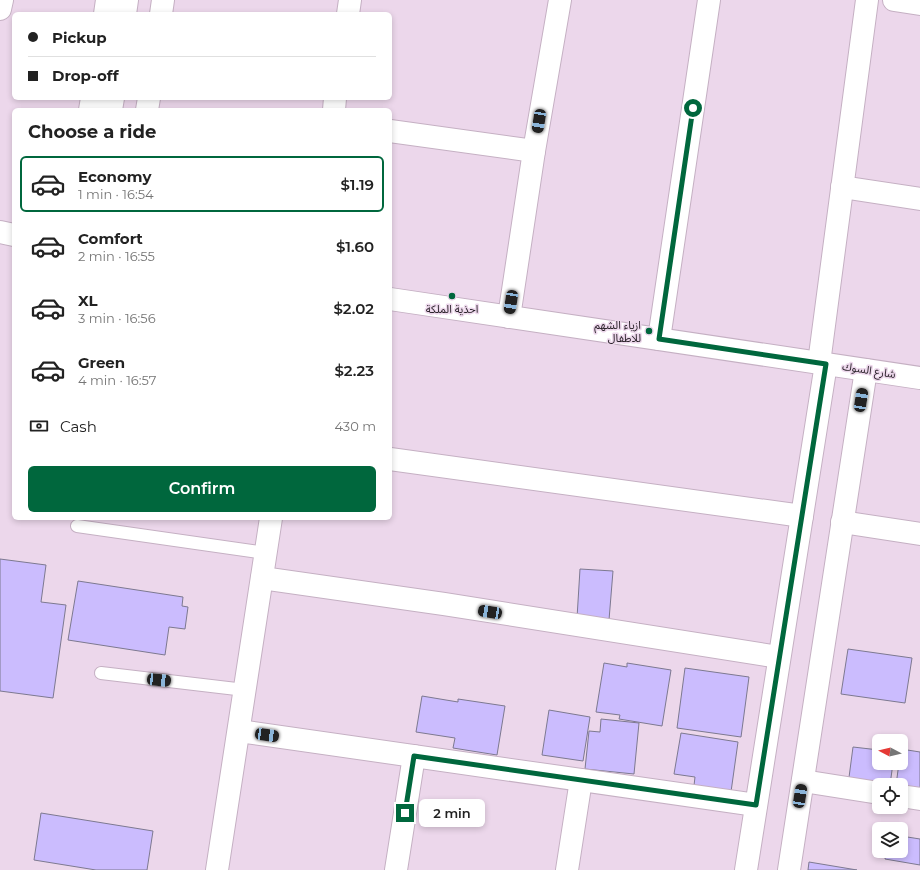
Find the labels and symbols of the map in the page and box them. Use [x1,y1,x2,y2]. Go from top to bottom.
route start [684,99,702,117]
car [531,108,547,134]
car [503,289,519,315]
marker: احذية الملكة [447,291,457,301]
place label: احذية الملكة [426,302,478,316]
place label: ازياء الشهم للاطفال [594,318,641,345]
marker: ازياء الشهم للاطفال [644,326,654,336]
street label: شارع السوك [841,359,897,382]
car [853,387,869,413]
car [477,604,503,620]
car [146,673,172,687]
car [254,727,280,743]
north arrow [872,734,908,770]
car [792,783,808,809]
callout: 2 min [419,799,485,827]
route end [396,804,414,822]

